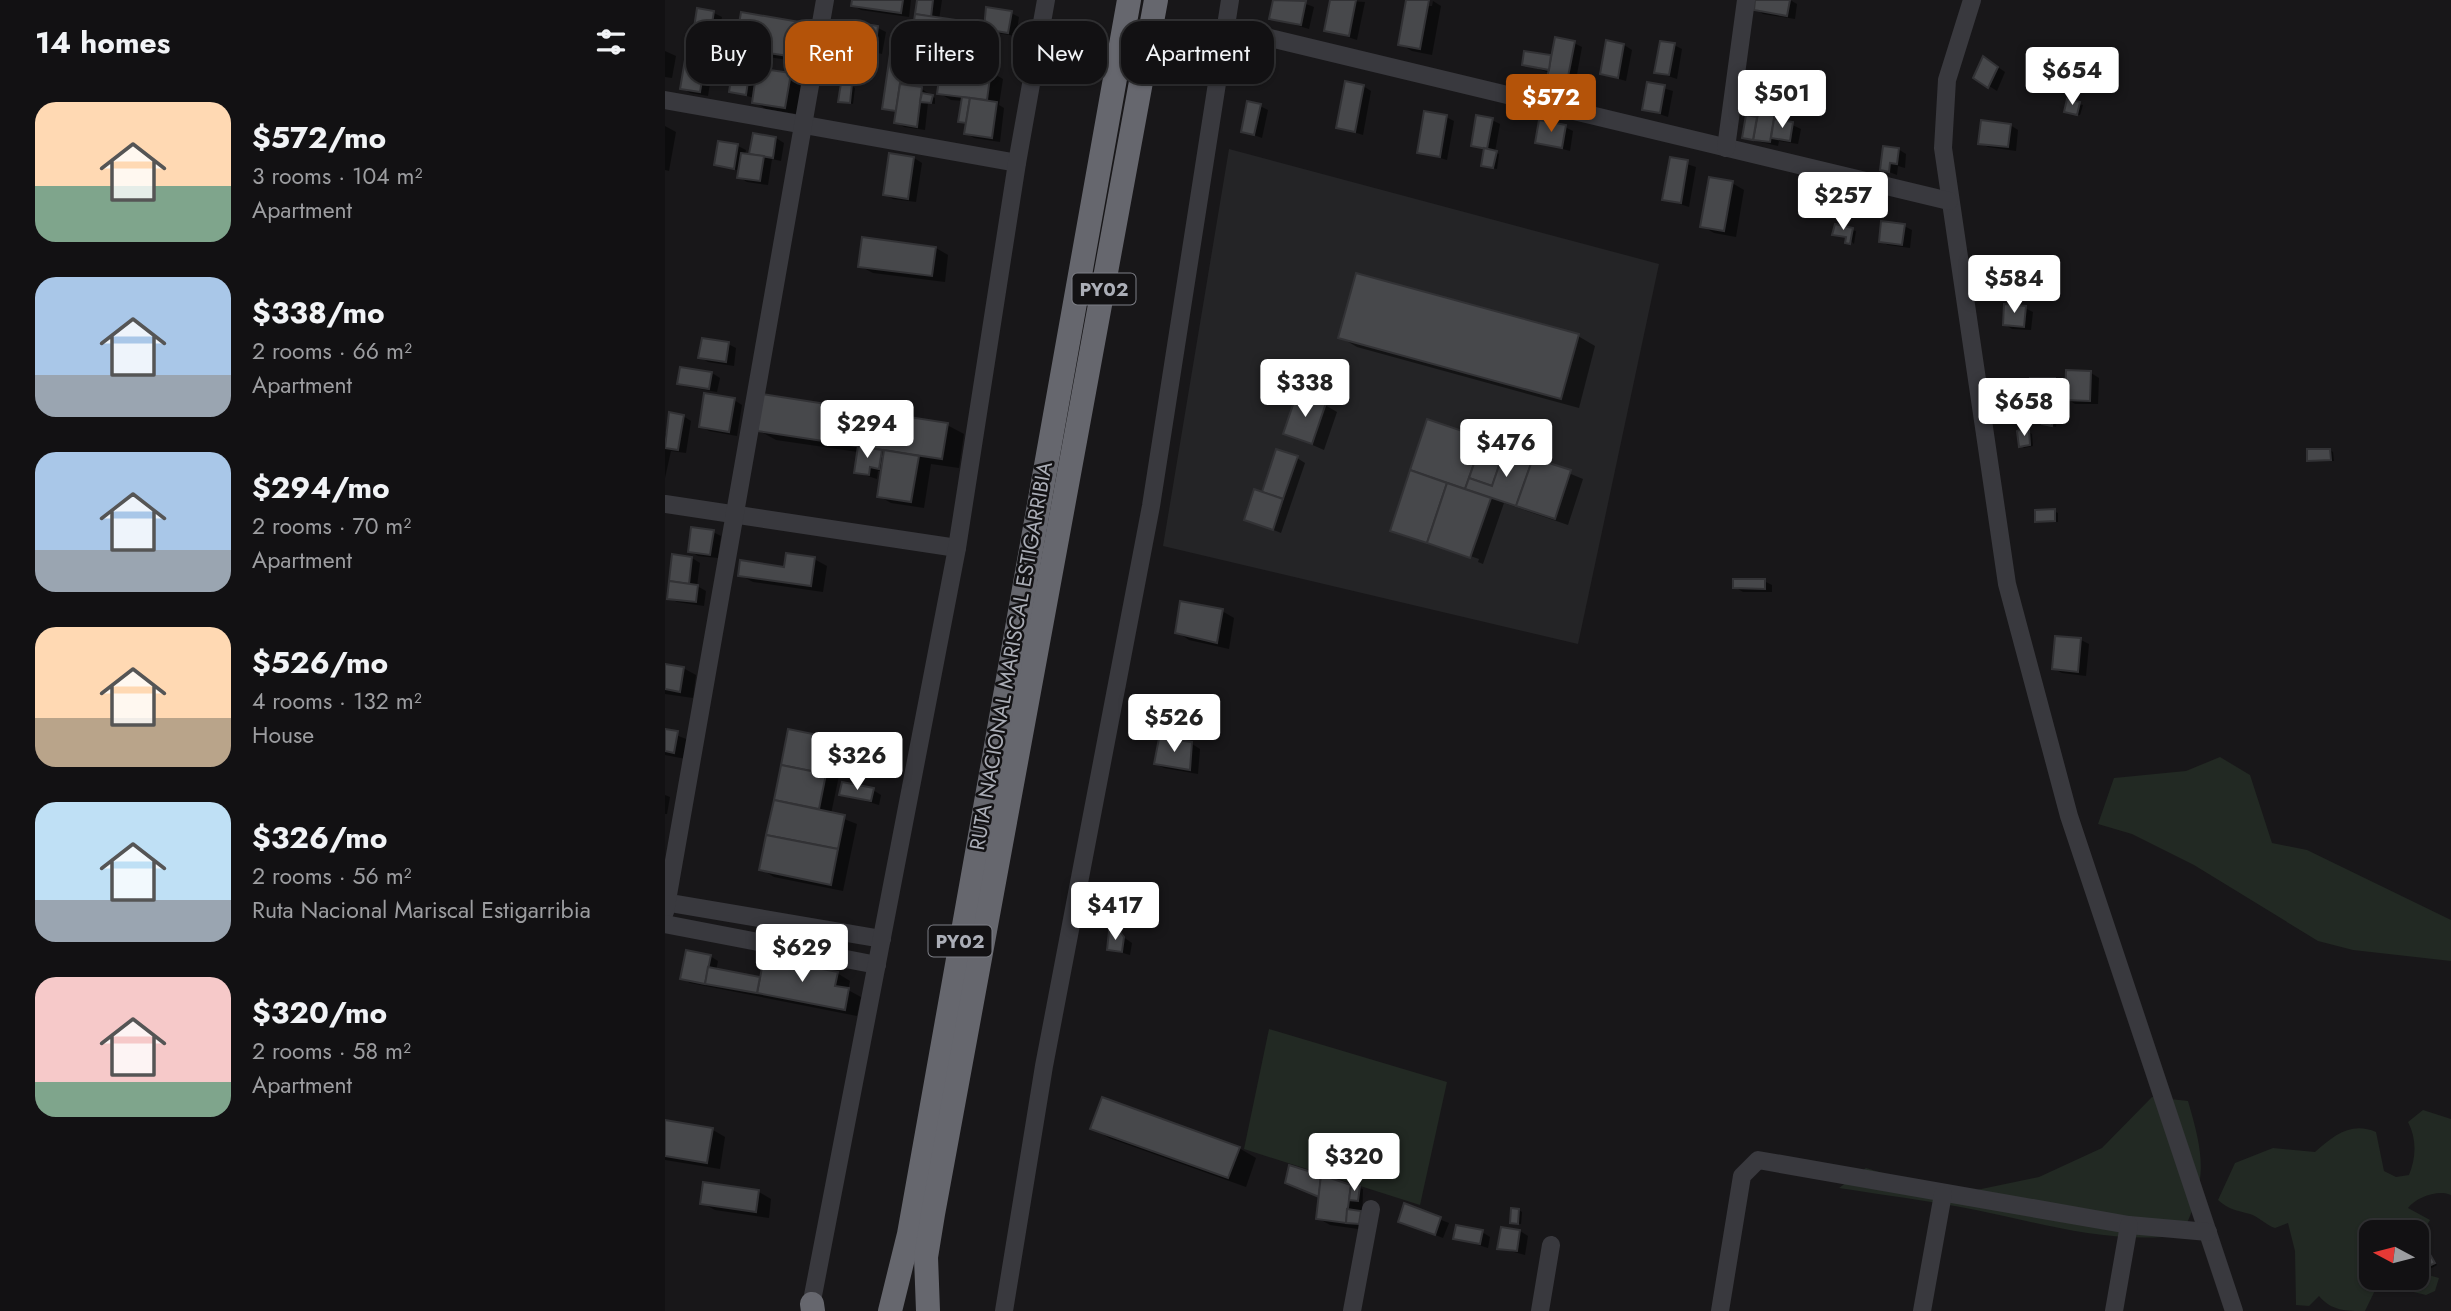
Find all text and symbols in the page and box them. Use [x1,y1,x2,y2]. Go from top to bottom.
text: 14 homes [35,21,170,64]
chip: Buy [686,21,771,84]
chip: Rent [785,21,877,84]
chip: Filters [891,21,999,84]
chip: New [1013,21,1107,84]
chip: Apartment [1121,21,1274,84]
icon: filters [592,23,630,61]
pin: $654 [2031,48,2113,107]
text: $654 [2042,53,2102,87]
pin: $501 [1741,71,1823,130]
pin: $572 [1510,74,1592,134]
text: $501 [1754,76,1810,110]
text: $572 [1522,80,1580,114]
text: $572/mo [252,116,386,159]
icon: home [91,130,175,214]
text: 3 rooms · 104 m² [252,159,422,193]
pin: $257 [1802,173,1884,232]
text: $257 [1814,178,1872,212]
text: Apartment [252,193,352,227]
pin: $584 [1973,256,2055,315]
text: $584 [1984,261,2044,295]
road number: PY02 [1073,274,1136,304]
text: $338/mo [252,291,385,334]
icon: home [91,305,175,389]
text: 2 rooms · 66 m² [252,334,412,368]
pin: $338 [1264,360,1346,419]
text: $338 [1276,365,1334,399]
text: Apartment [252,368,352,402]
pin: $658 [1983,378,2065,438]
text: $658 [1995,384,2053,418]
pin: $294 [826,400,908,460]
text: $294 [837,406,897,440]
pin: $476 [1465,420,1547,479]
text: $476 [1476,425,1536,459]
street label: RUTA NACIONAL MARISCAL ESTIGARRIBIA [962,459,1060,853]
text: $294/mo [252,466,390,509]
icon: home [91,480,175,564]
text: 2 rooms · 70 m² [252,509,411,543]
text: Apartment [252,543,352,577]
text: $526/mo [252,641,388,684]
icon: home [91,655,175,739]
text: 4 rooms · 132 m² [252,684,422,718]
pin: $526 [1133,694,1215,754]
text: $526 [1144,700,1204,734]
text: House [252,718,314,752]
pin: $326 [816,732,898,792]
text: $326 [827,738,887,772]
text: $326/mo [252,816,387,859]
icon: home [91,830,175,914]
text: 2 rooms · 56 m² [252,859,412,893]
pin: $417 [1074,883,1156,942]
text: $417 [1087,888,1143,922]
text: Ruta Nacional Mariscal Estigarribia [252,893,591,927]
pin: $629 [761,925,843,984]
road number: PY02 [929,925,991,956]
text: $629 [772,930,832,964]
text: $320/mo [252,991,387,1034]
icon: home [91,1005,175,1089]
text: 2 rooms · 58 m² [252,1034,411,1068]
text: Apartment [252,1068,352,1102]
pin: $320 [1313,1134,1395,1193]
text: $320 [1325,1139,1383,1173]
north arrow [2359,1220,2429,1290]
map controls [2359,1220,2429,1290]

